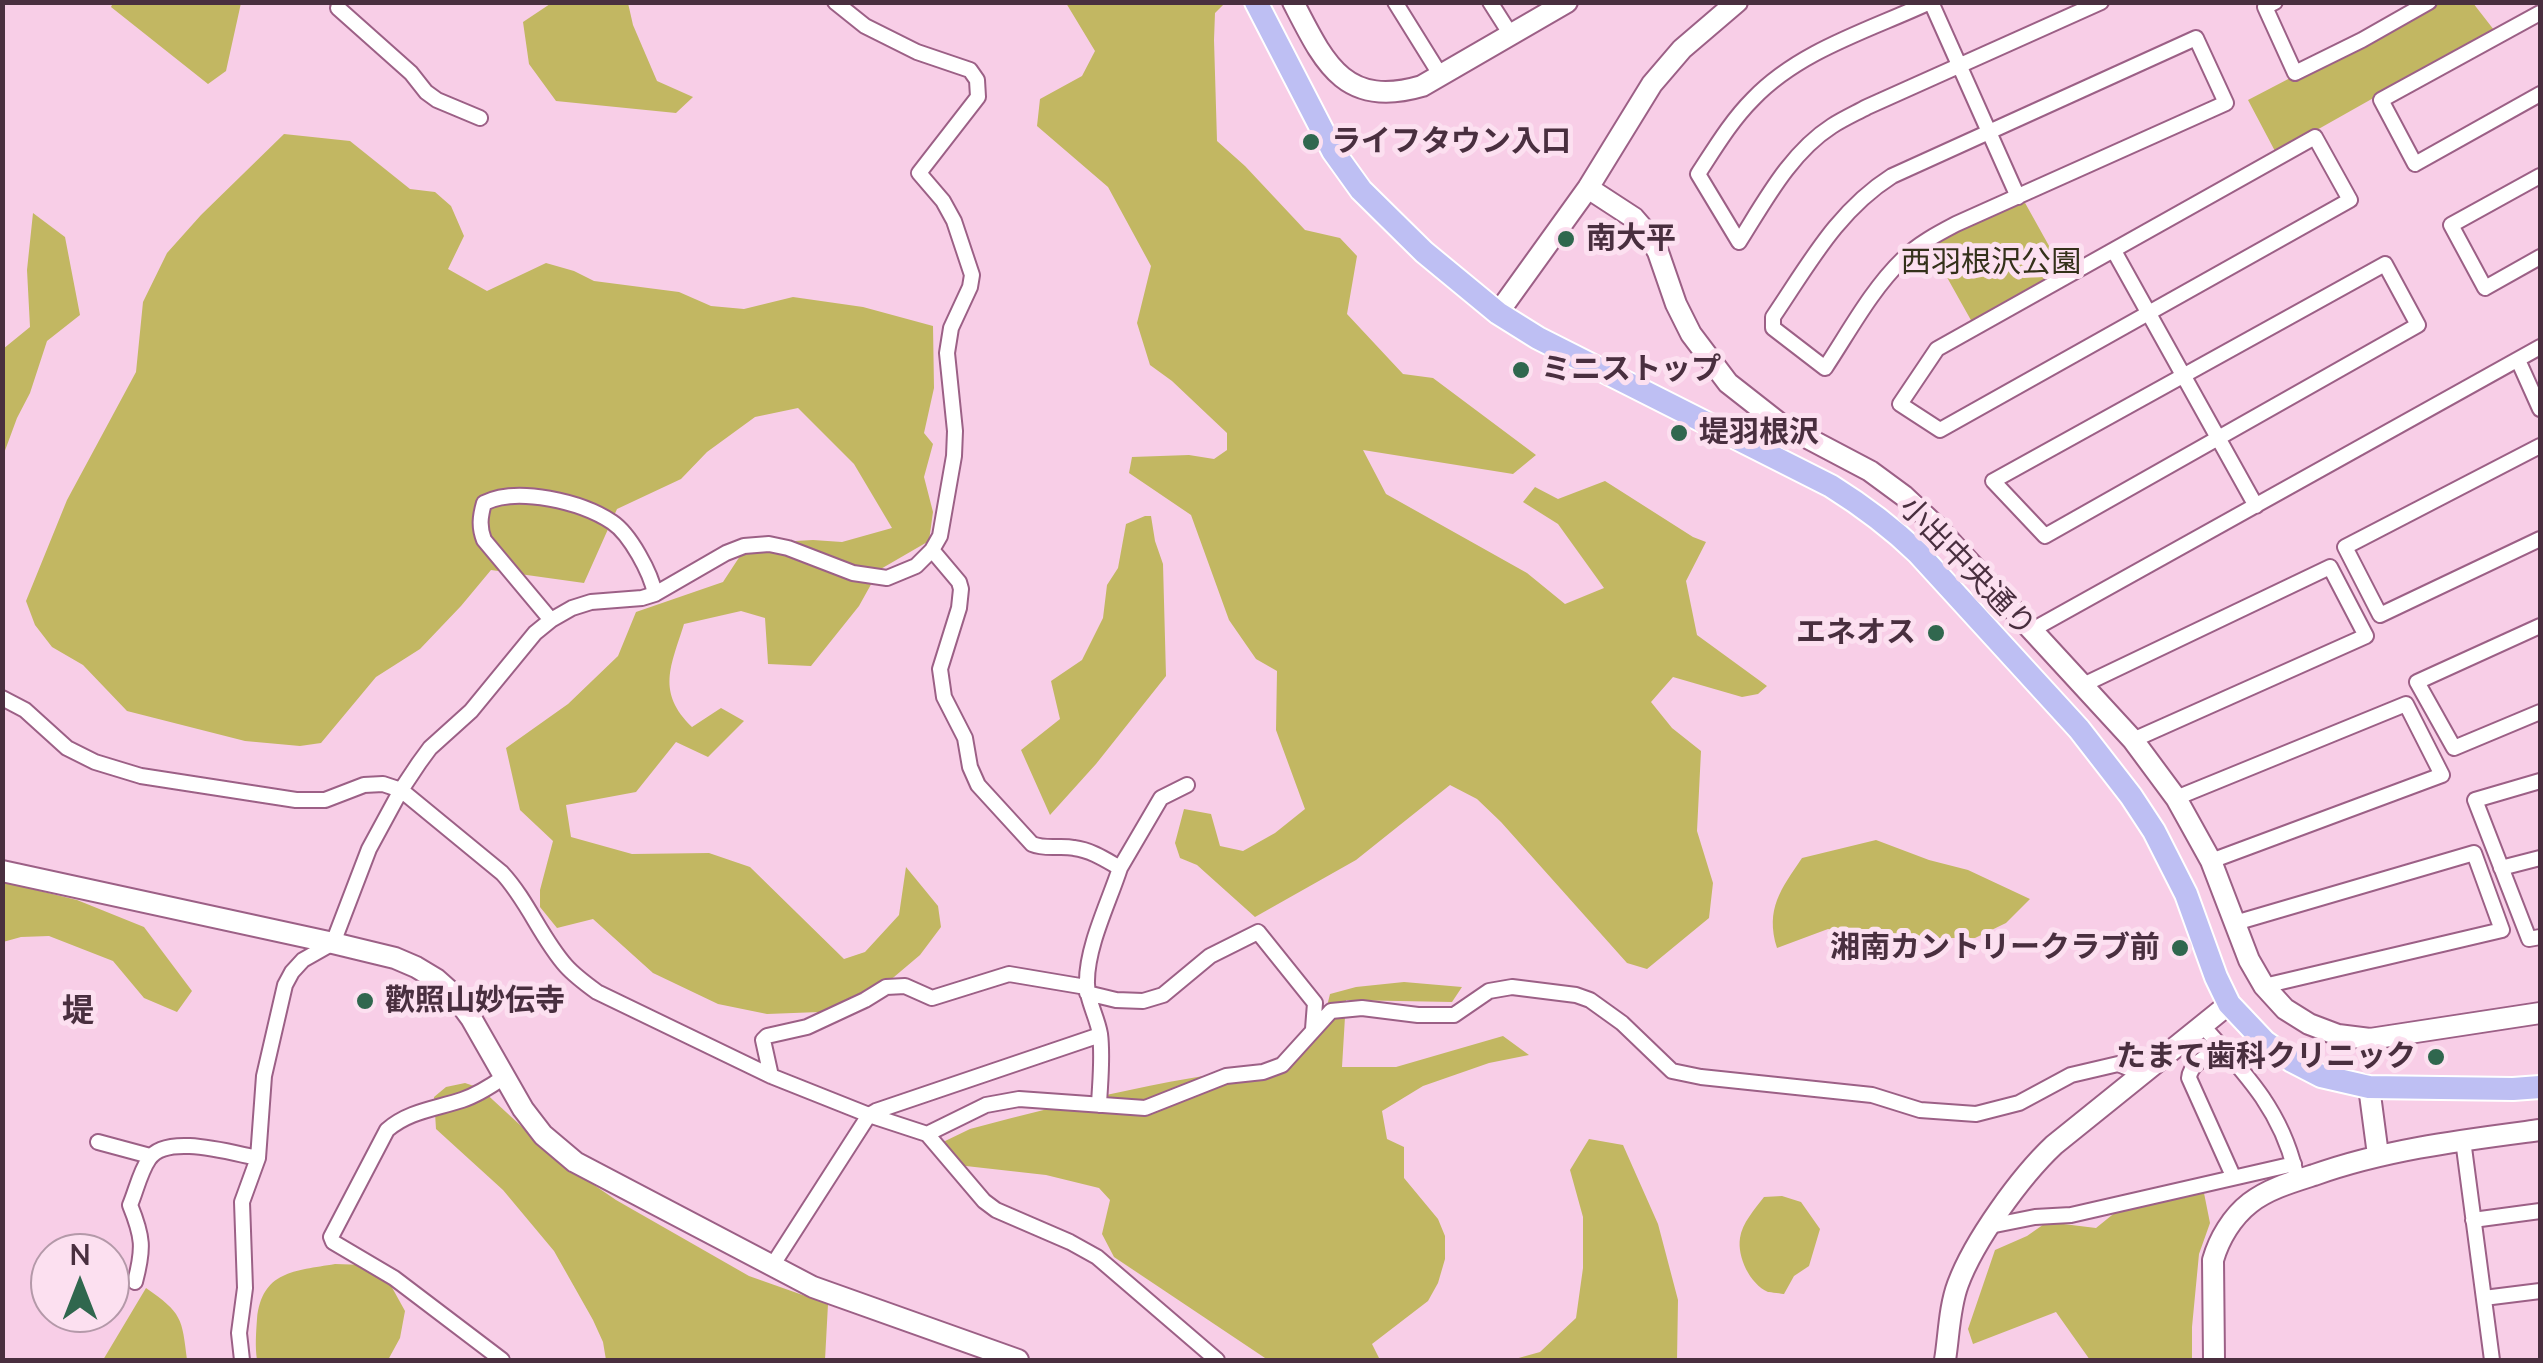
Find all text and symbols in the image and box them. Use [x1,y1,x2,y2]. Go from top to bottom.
place label: ライフタウン入口 [1331,124,1571,160]
marker: ライフタウン入口 [1300,131,1322,153]
place label: 南大平 [1586,221,1676,257]
marker: 南大平 [1555,228,1577,250]
park label: 西羽根沢公園 [1901,245,2081,281]
place label: ミニストップ [1541,352,1721,388]
marker: ミニストップ [1510,359,1532,381]
place label: 堤羽根沢 [1699,415,1819,451]
marker: 堤羽根沢 [1668,422,1690,444]
street label: 小出中央通り [1892,490,2042,644]
place label: エネオス [1796,615,1916,651]
marker: エネオス [1925,622,1947,644]
place label: 湘南カントリークラブ前 [1830,930,2160,966]
marker: 湘南カントリークラブ前 [2169,937,2191,959]
place label: 歡照山妙伝寺 [385,983,565,1019]
marker: 歡照山妙伝寺 [354,990,376,1012]
district label: 堤 [62,992,94,1030]
place label: たまて歯科クリニック [2116,1039,2416,1075]
marker: たまて歯科クリニック [2425,1046,2447,1068]
north arrow [30,1233,130,1333]
text: N [69,1237,91,1272]

